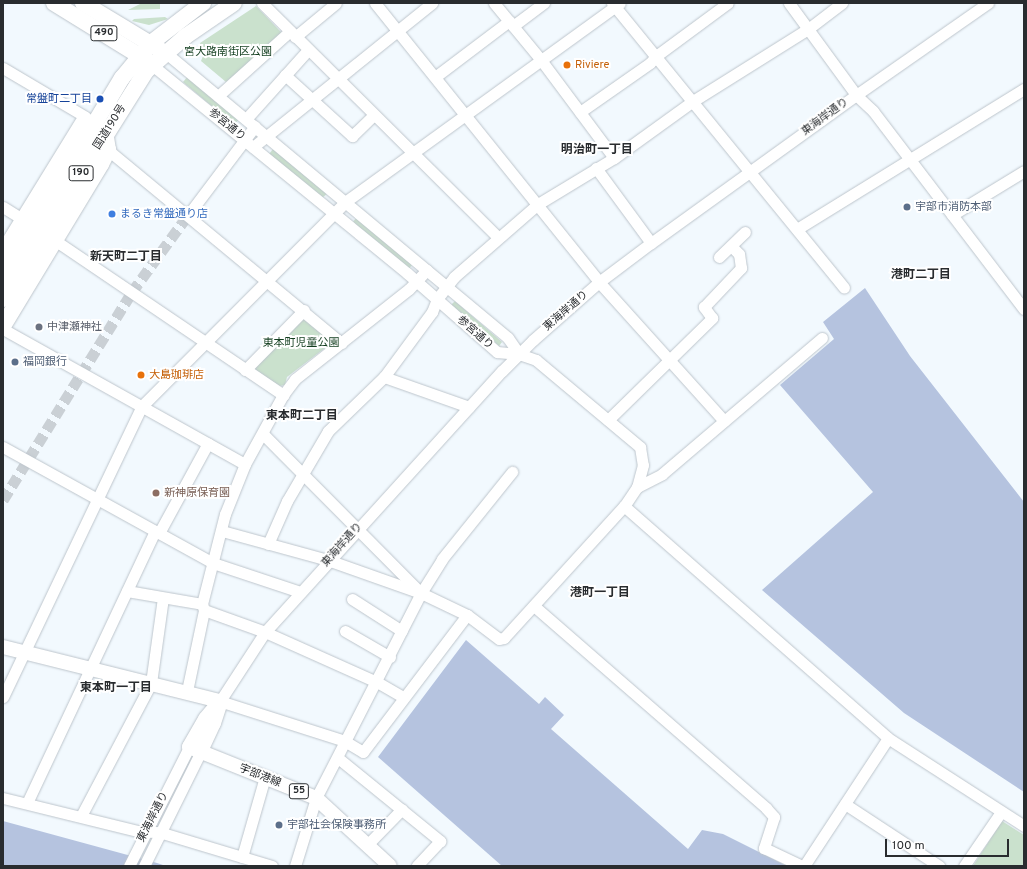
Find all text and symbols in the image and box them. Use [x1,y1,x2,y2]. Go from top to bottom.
road number: 490 [90,25,118,41]
park label: 宮大路南街区公園 [184,45,272,59]
place label: Riviere [575,58,609,72]
marker: Riviere [562,60,572,70]
place label: 常盤町二丁目 [26,92,92,106]
marker: 常盤町二丁目 [95,94,105,104]
street label: 東海岸通り [799,95,851,139]
street label: 国道190号 [91,102,129,152]
street label: 参宮通り [206,106,248,144]
district label: 明治町一丁目 [561,144,633,158]
road number: 190 [68,165,94,181]
place label: 宇部市消防本部 [915,200,992,214]
marker: 宇部市消防本部 [902,202,912,212]
place label: まるき常盤通り店 [120,207,208,221]
marker: まるき常盤通り店 [107,209,117,219]
district label: 新天町二丁目 [90,251,162,265]
district label: 港町二丁目 [891,269,951,283]
street label: 東海岸通り [541,288,591,334]
street label: 参宮通り [454,314,496,352]
place label: 中津瀬神社 [47,320,102,334]
marker: 中津瀬神社 [34,322,44,332]
park label: 東本町児童公園 [263,336,339,350]
place label: 福岡銀行 [23,355,67,369]
marker: 福岡銀行 [10,357,20,367]
place label: 大島珈琲店 [149,368,204,382]
marker: 大島珈琲店 [136,370,146,380]
district label: 東本町二丁目 [266,410,338,424]
place label: 新神原保育園 [164,486,230,500]
marker: 新神原保育園 [151,488,161,498]
street label: 東海岸通り [319,520,365,570]
district label: 港町一丁目 [570,587,630,601]
district label: 東本町一丁目 [80,682,152,696]
street label: 宇部港線 [237,762,283,790]
road number: 55 [288,783,310,799]
street label: 東海岸通り [135,790,171,844]
place label: 宇部社会保険事務所 [287,818,386,832]
marker: 宇部社会保険事務所 [274,820,284,830]
scale bar [887,831,1011,857]
text: 100 m [892,838,925,854]

